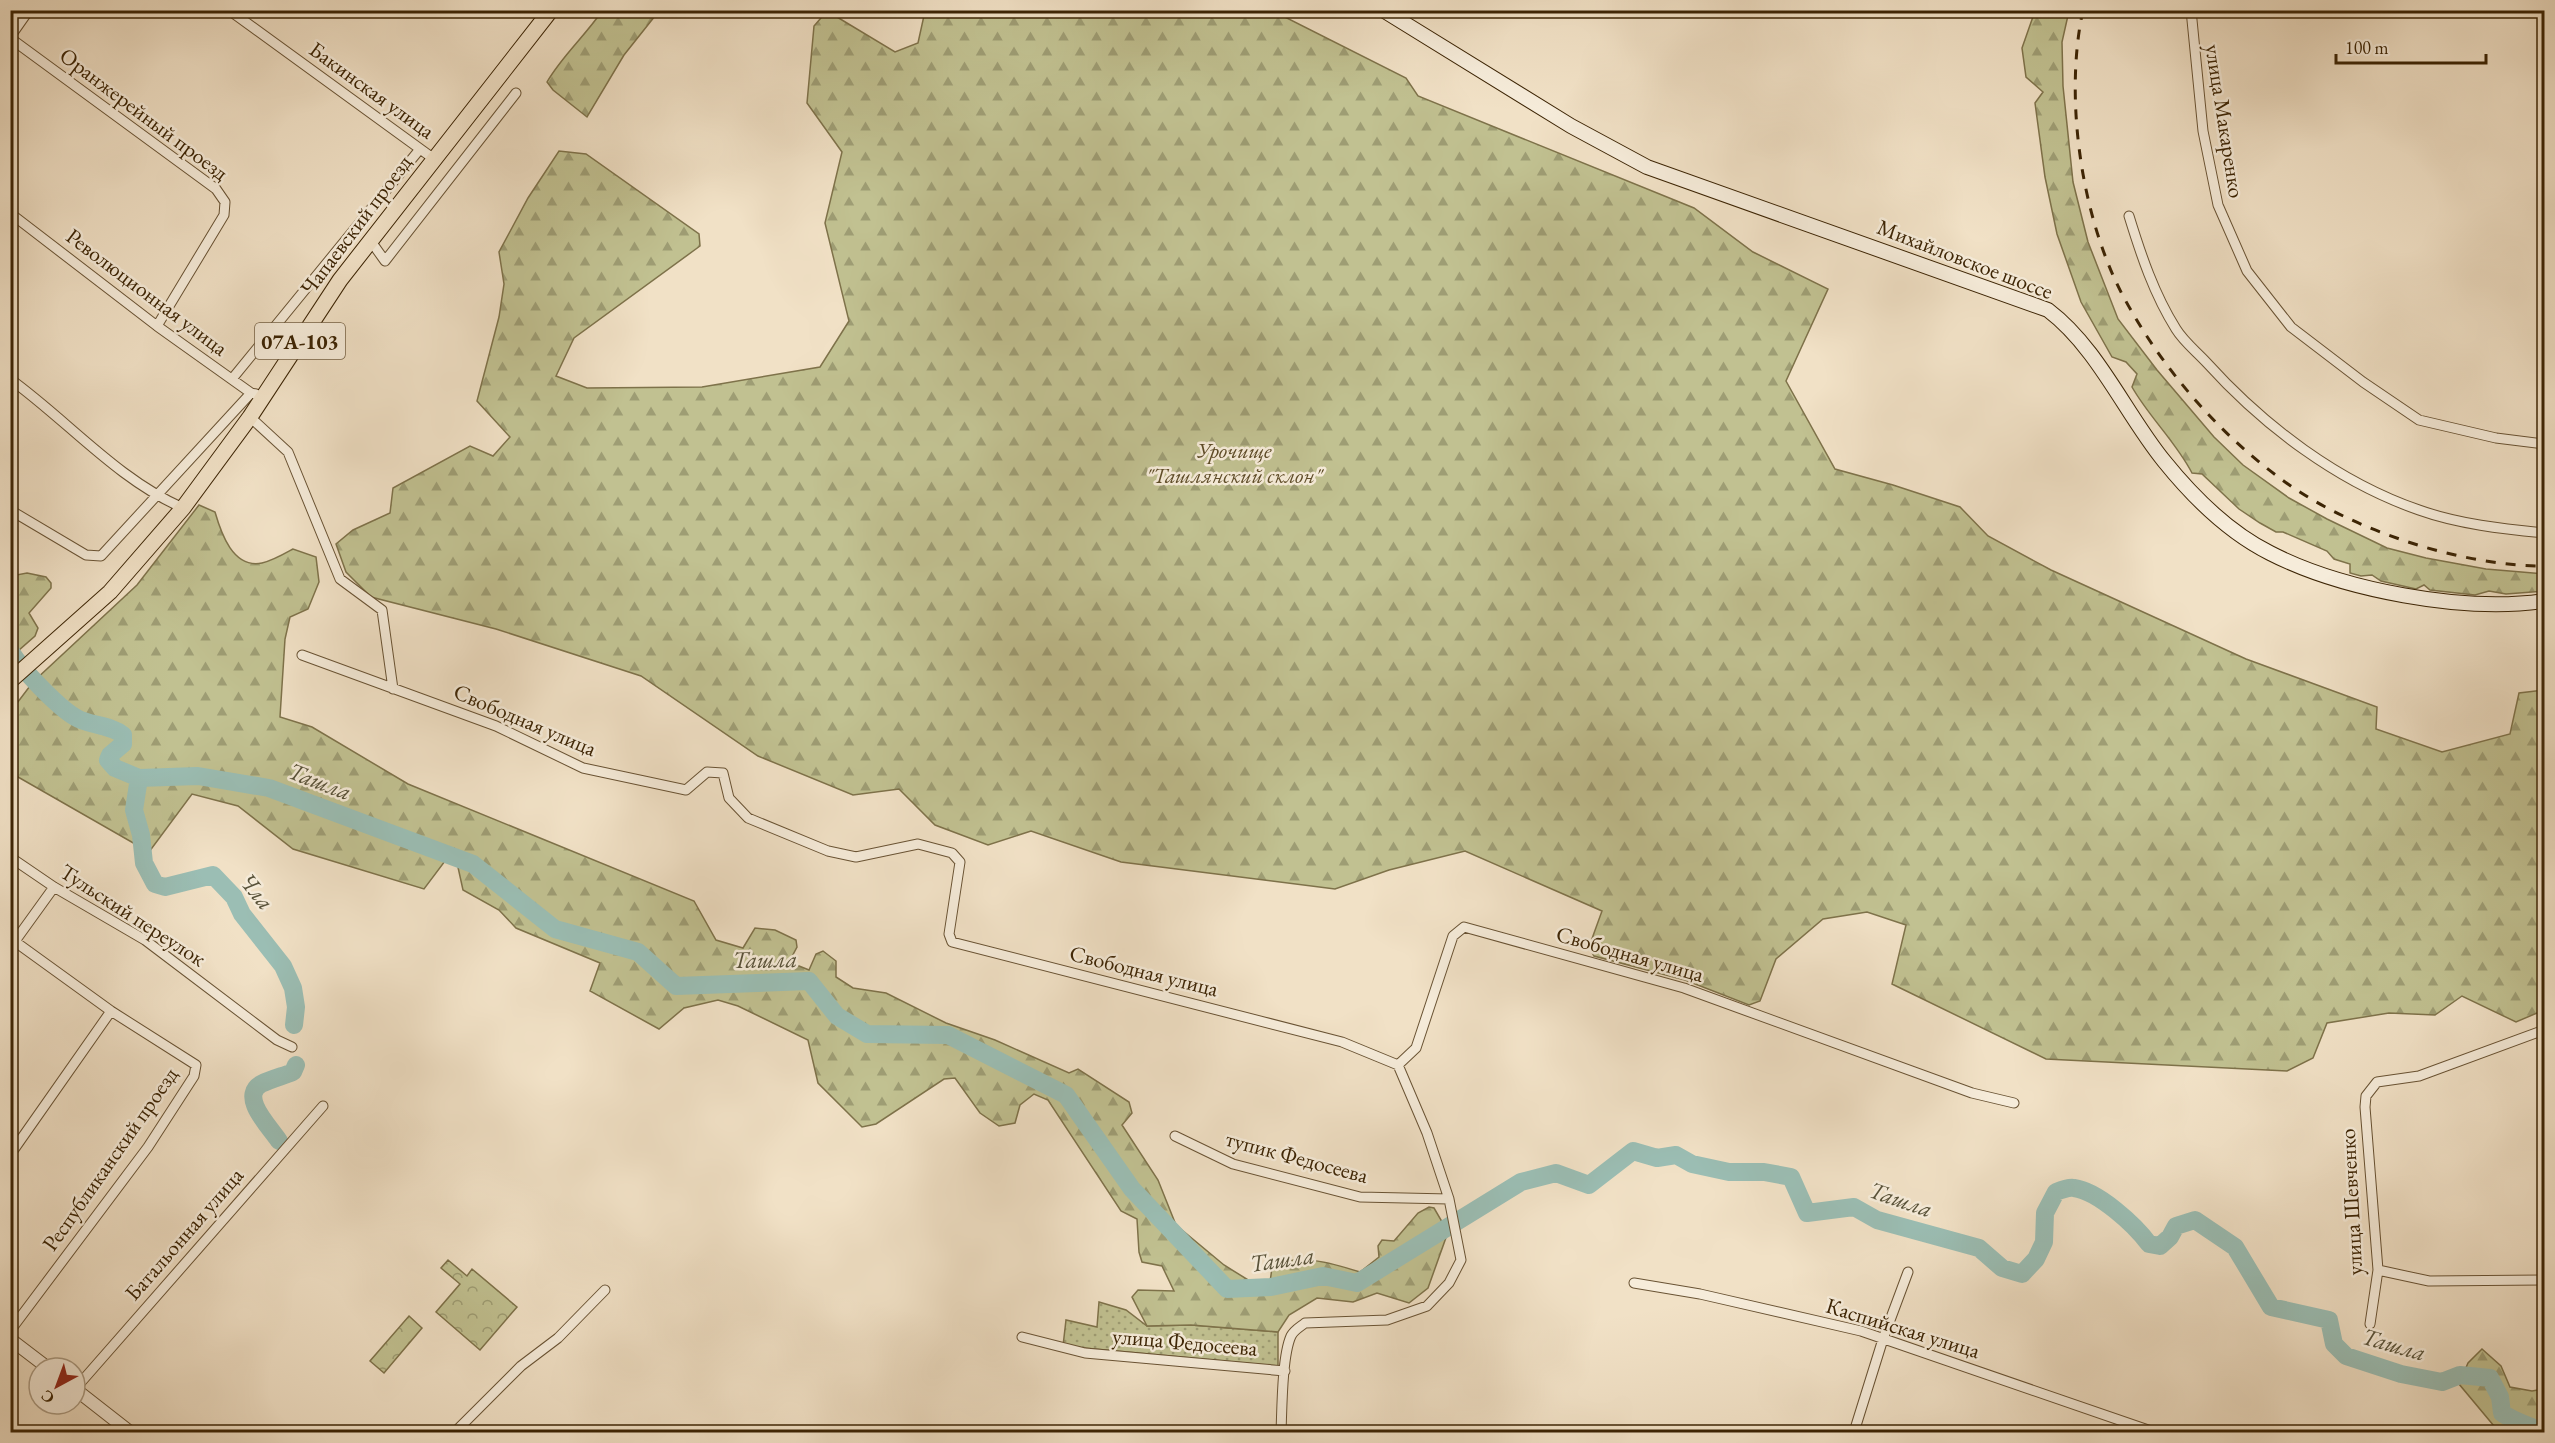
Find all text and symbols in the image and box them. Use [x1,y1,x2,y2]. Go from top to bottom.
scale bar [2336,27,2486,65]
street label: Бакинская улица [303,35,441,145]
text: 100 m [2345,36,2389,59]
street label: Оранжерейный проезд [54,41,234,187]
street label: улица Макаренко [2199,42,2251,200]
street label: Чапаевский проезд [294,149,418,301]
street label: Михайловское шоссе [1873,212,2057,306]
street label: Революционная улица [60,222,234,363]
road number: 07А-103 [255,323,345,359]
park label: Урочище "Ташлянский склон" [1146,436,1325,490]
street label: Свободная улица [449,677,601,763]
water label: Ташла [284,755,356,807]
street label: Тульский переулок [54,857,212,973]
water label: Чла [233,866,281,916]
street label: Свободная улица [1553,919,1707,989]
street label: Свободная улица [1067,938,1222,1004]
water label: Ташла [732,943,798,975]
street label: Республиканский проезд [36,1061,184,1257]
street label: тупик Федосеева [1223,1124,1372,1190]
street label: улица Шевченко [2333,1128,2369,1276]
street label: Батальонная улица [118,1161,250,1307]
water label: Ташла [1865,1174,1937,1224]
water label: Ташла [1248,1239,1316,1279]
street label: Каспийская улица [1823,1291,1984,1365]
water label: Ташла [2359,1320,2429,1368]
street label: улица Федосеева [1111,1321,1259,1363]
north arrow [27,1356,87,1416]
text: С [36,1385,59,1409]

